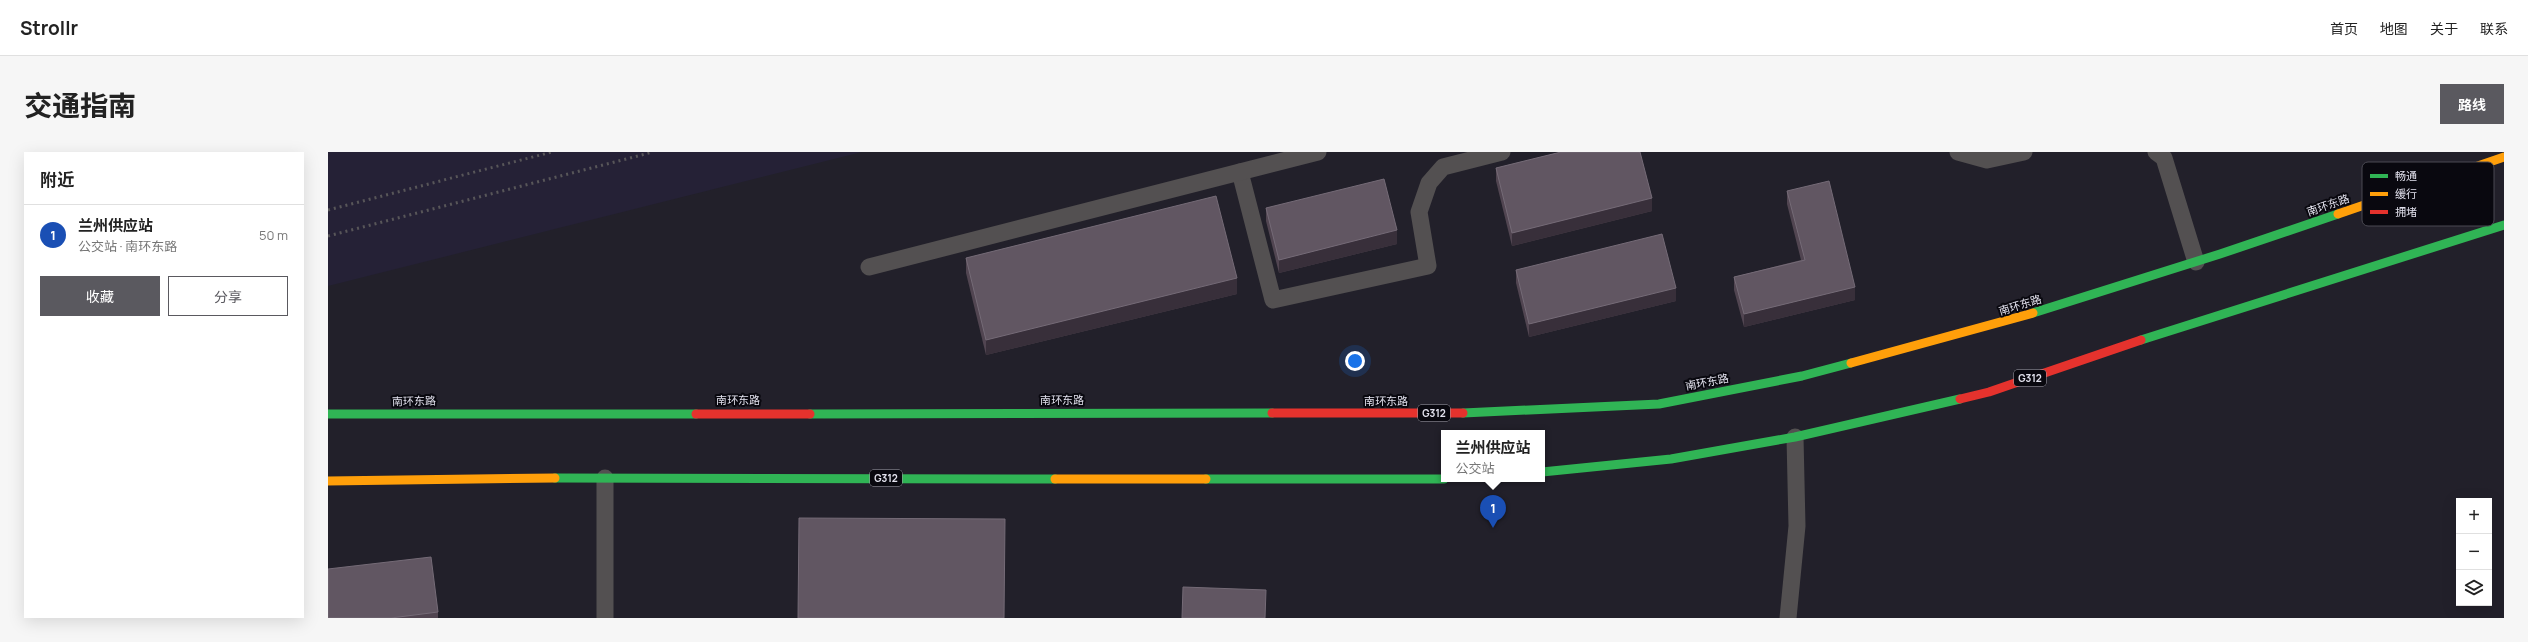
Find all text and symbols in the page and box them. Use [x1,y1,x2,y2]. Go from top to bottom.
text: Strollr [20,15,78,41]
text: 首页 [2330,19,2358,38]
text: 地图 [2380,19,2408,38]
text: 关于 [2430,19,2458,38]
text: 联系 [2480,19,2508,38]
button: 路线 [2440,84,2504,124]
text: 交通指南 [24,86,136,124]
legend [2362,162,2494,226]
text: 附近 [40,168,74,191]
text: 畅通 [2395,168,2417,183]
text: 缓行 [2395,186,2417,201]
street label: 南环东路 [2305,190,2351,219]
text: 拥堵 [2395,204,2417,219]
text: 兰州供应站 [78,215,153,236]
text: 1 [50,226,56,244]
text: 50 m [259,226,288,244]
text: 公交站 · 南环东路 [78,237,177,255]
button: 收藏 [40,276,160,316]
button: 分享 [168,276,288,316]
street label: 南环东路 [1997,291,2043,318]
your location [1345,351,1365,371]
street label: 南环东路 [1684,370,1730,393]
road number: G312 [2014,370,2046,386]
street label: 南环东路 [716,392,760,407]
street label: 南环东路 [1040,392,1084,407]
street label: 南环东路 [392,393,436,408]
street label: 南环东路 [1364,393,1408,408]
road number: G312 [1418,405,1450,421]
popup [1441,430,1545,482]
text: 兰州供应站 [1455,437,1531,458]
text: 公交站 [1455,459,1495,477]
road number: G312 [870,470,902,486]
pin: 1 [1480,495,1506,528]
map controls [2456,498,2492,606]
button: + [2456,498,2492,534]
button: − [2456,534,2492,570]
button: layers [2456,570,2492,606]

